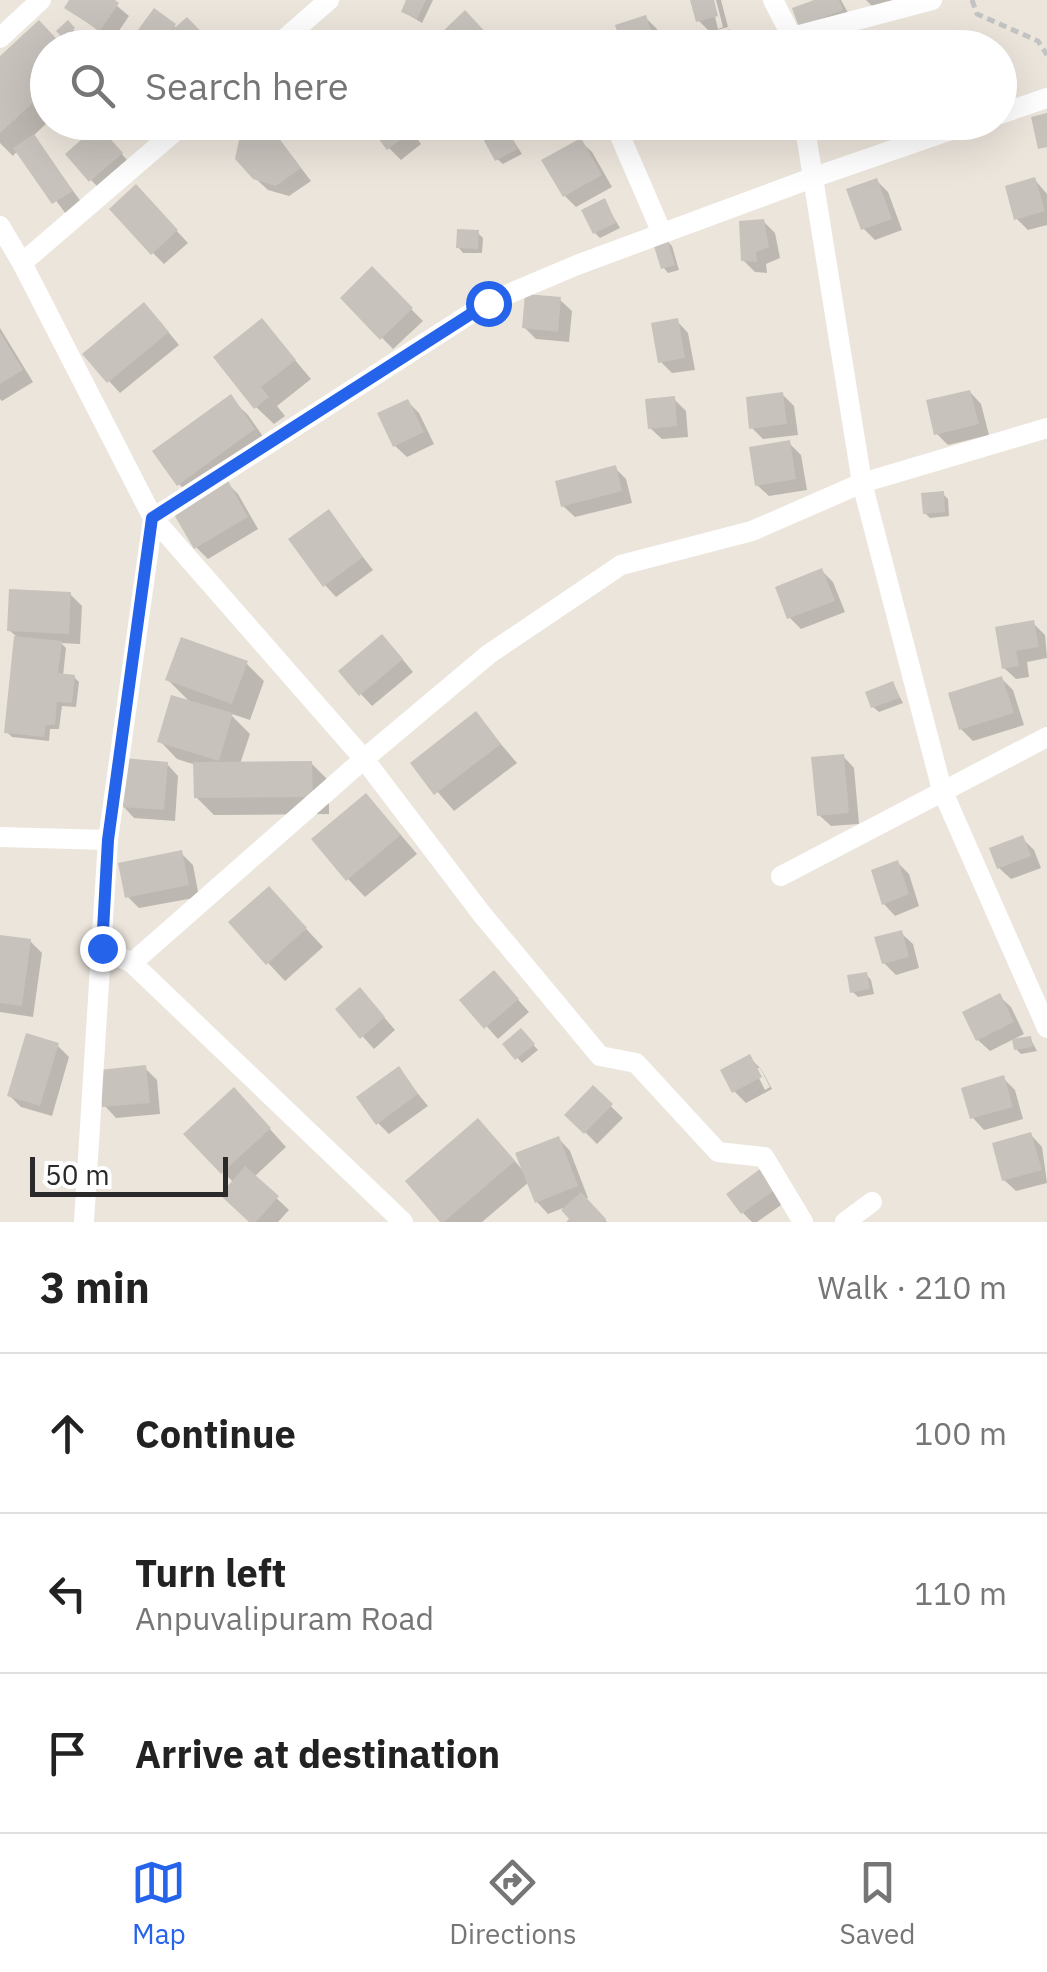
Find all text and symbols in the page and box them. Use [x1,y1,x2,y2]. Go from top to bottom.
search box [30,30,1017,140]
icon: search [65,58,120,113]
text: Search here [145,61,349,110]
route start [466,281,512,327]
route end [80,926,126,972]
scale bar [30,1152,228,1196]
text: 50 m [45,1156,110,1193]
text: 3 min [40,1260,150,1315]
text: Walk · 210 m [818,1266,1007,1308]
icon: ahead [40,1406,95,1461]
text: Continue [135,1409,296,1458]
text: 100 m [914,1412,1007,1454]
text: Turn left [135,1548,286,1597]
icon: left [40,1566,95,1621]
text: 110 m [914,1572,1007,1614]
text: Anpuvalipuram Road [135,1597,434,1639]
icon: arrive [40,1726,95,1781]
text: Arrive at destination [135,1729,500,1778]
tab: Map [131,1855,186,1952]
tab: Directions [449,1855,577,1952]
tab: Saved [839,1855,916,1952]

